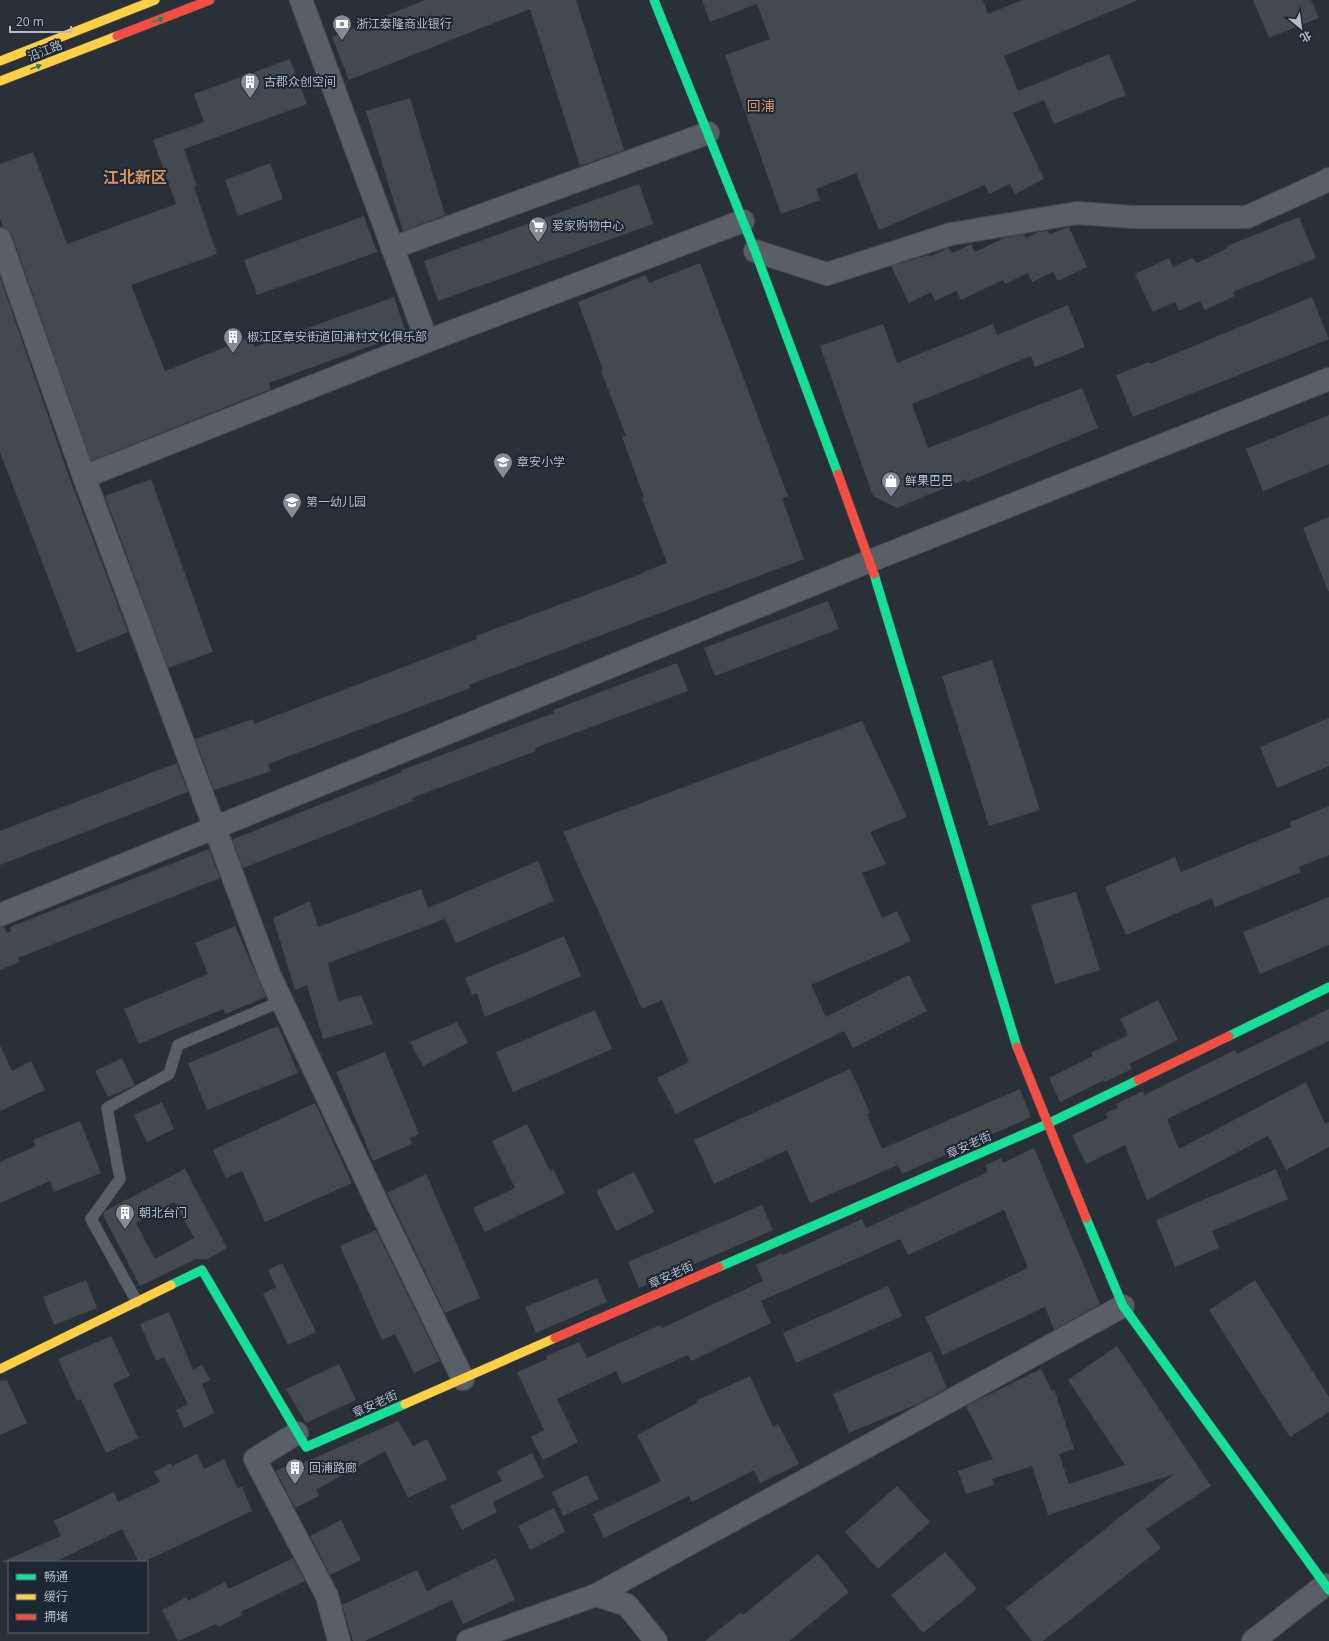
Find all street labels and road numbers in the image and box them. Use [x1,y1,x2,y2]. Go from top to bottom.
street label: 沿江路 [25,36,65,65]
street label: 章安老街 [943,1127,994,1162]
street label: 章安老街 [645,1257,696,1292]
street label: 章安老街 [349,1386,400,1421]

